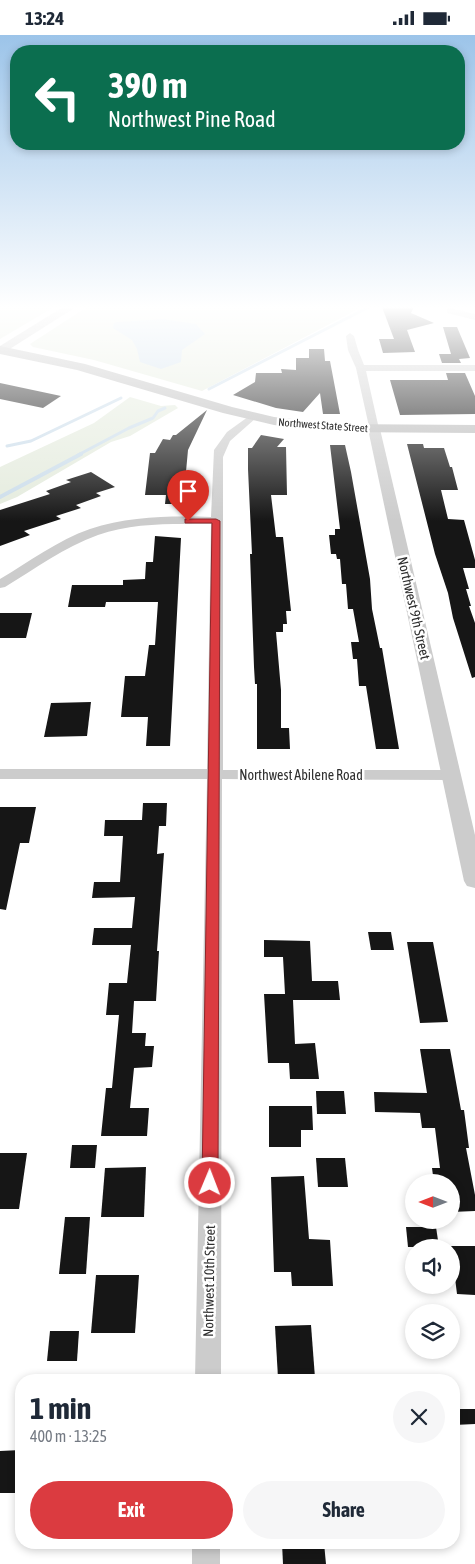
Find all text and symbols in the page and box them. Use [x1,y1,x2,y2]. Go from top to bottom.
text: 13:24 [25,7,64,29]
icon: left [25,65,90,130]
text: 390 m [108,65,187,105]
text: Northwest Pine Road [108,106,276,132]
street label: Northwest State Street [278,416,368,434]
pin [167,470,209,521]
icon: arrive [174,477,202,505]
street label: Northwest 9th Street [394,555,434,661]
street label: Northwest Abilene Road [239,767,363,783]
position arrow [183,1156,235,1208]
north arrow [405,1174,460,1229]
map controls [405,1174,460,1359]
street label: Northwest 10th Street [200,1225,218,1337]
button: sound [405,1239,460,1294]
button: layers [405,1304,460,1359]
text: 1 min [30,1391,91,1425]
button: close [393,1391,445,1443]
text: 400 m · 13:25 [30,1427,107,1445]
button: Exit [30,1481,233,1539]
button: Share [243,1481,445,1539]

